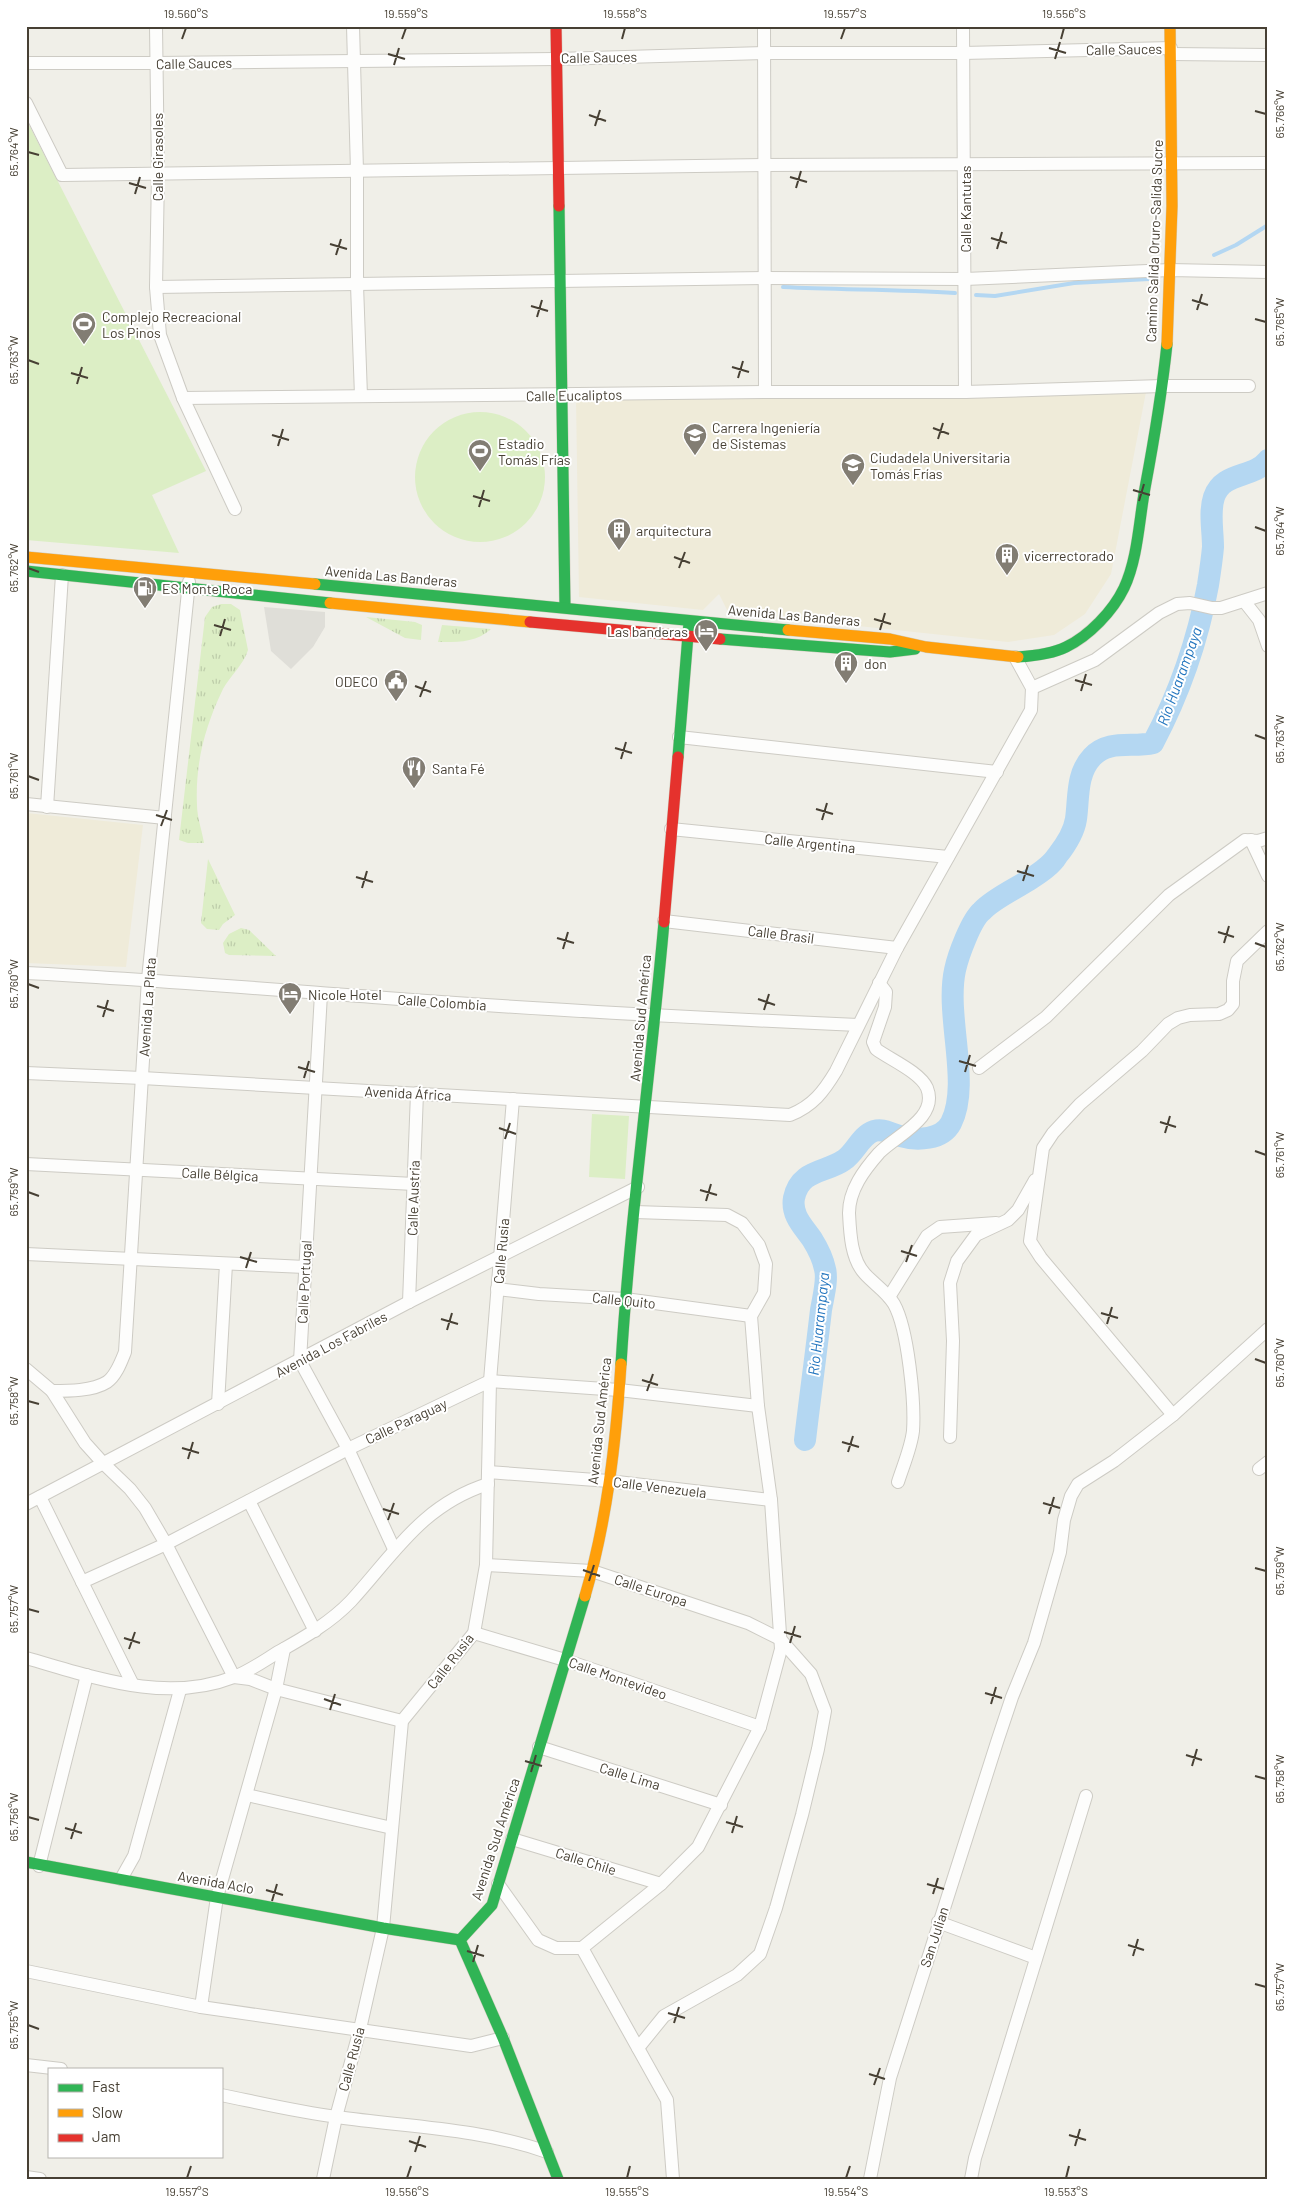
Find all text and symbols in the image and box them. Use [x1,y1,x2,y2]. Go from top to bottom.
text: 19.560°S [164,6,208,20]
text: 19.559°S [384,6,428,20]
text: 19.558°S [603,6,647,20]
text: 19.557°S [823,6,867,20]
text: 19.556°S [1042,6,1086,20]
street label: Calle Sauces [1086,40,1163,58]
street label: Calle Sauces [561,48,638,66]
street label: Calle Sauces [156,54,233,72]
text: 65.766°W [1272,89,1286,138]
street label: Calle Girasoles [149,113,166,201]
text: 65.764°W [6,127,20,177]
street label: Camino Salida Oruro-Salida Sucre [1142,139,1166,343]
street label: Calle Kantutas [957,165,974,253]
text: 65.765°W [1272,297,1286,346]
place label: Complejo Recreacional Los Pinos [102,308,241,341]
sports icon: Complejo Recreacional Los Pinos [71,311,97,345]
text: 65.763°W [6,335,20,384]
street label: Calle Eucaliptos [526,386,623,404]
place label: Carrera Ingeniería de Sistemas [712,419,820,452]
school or university icon: Carrera Ingeniería de Sistemas [682,422,708,456]
place label: Estadio Tomás Frías [498,435,571,468]
sports icon: Estadio Tomás Frías [467,438,493,472]
place label: Ciudadela Universitaria Tomás Frías [870,449,1010,482]
school or university icon: Ciudadela Universitaria Tomás Frías [840,452,866,486]
text: 65.764°W [1272,506,1286,556]
building icon: arquitectura [606,517,632,551]
place label: arquitectura [636,522,711,539]
building icon: vicerrectorado [994,542,1020,576]
text: 65.762°W [6,543,20,593]
place label: vicerrectorado [1024,547,1114,564]
street label: Avenida Las Banderas [324,562,458,590]
fuel station icon: ES Monte Roca [132,575,158,609]
place label: ES Monte Roca [162,580,252,597]
street label: Avenida Las Banderas [727,601,861,629]
hotel icon: Las banderas [693,618,719,652]
place label: Las banderas [607,623,688,640]
water label: Río Huarampaya [1153,624,1205,728]
building icon: don [833,650,859,684]
place label: don [864,655,887,672]
public building icon: ODECO [383,668,409,702]
place label: ODECO [335,673,378,690]
text: 65.763°W [1272,714,1286,763]
text: 65.761°W [6,752,20,799]
restaurant icon: Santa Fé [401,755,427,789]
place label: Santa Fé [432,760,485,777]
street label: Calle Argentina [764,830,856,856]
street label: Calle Brasil [747,921,815,947]
text: 65.762°W [1272,922,1286,972]
street label: Avenida Sud América [626,954,654,1082]
street label: Avenida La Plata [135,957,159,1057]
text: 65.760°W [6,959,20,1009]
hotel icon: Nicole Hotel [277,981,303,1015]
place label: Nicole Hotel [308,986,382,1003]
street label: Calle Colombia [397,990,487,1014]
street label: Avenida África [364,1082,452,1104]
text: 65.761°W [1272,1131,1286,1178]
street label: Calle Austria [403,1160,423,1236]
street label: Calle Bélgica [181,1163,259,1185]
text: 65.759°W [6,1167,20,1216]
street label: Calle Rusia [490,1217,512,1285]
street label: Calle Portugal [293,1240,315,1324]
water label: Río Huarampaya [804,1272,832,1376]
street label: Calle Quito [591,1288,657,1312]
street label: Avenida Los Fabriles [272,1307,390,1381]
text: 65.760°W [1272,1338,1286,1388]
street label: Avenida Sud América [584,1357,614,1485]
text: 65.758°W [6,1376,20,1425]
street label: Calle Paraguay [362,1394,450,1447]
street label: Calle Venezuela [612,1473,708,1501]
text: 65.759°W [1272,1546,1286,1595]
street label: Calle Europa [612,1570,690,1610]
text: 65.757°W [6,1584,20,1633]
street label: Calle Rusia [423,1630,477,1692]
street label: Calle Montevideo [567,1653,669,1703]
text: 65.758°W [1272,1754,1286,1803]
street label: Calle Lima [598,1759,662,1793]
street label: Avenida Sud América [467,1776,523,1902]
text: 65.756°W [6,1792,20,1841]
street label: Calle Chile [554,1844,618,1878]
street label: Avenida Aclo [177,1867,255,1897]
street label: San Julian [916,1905,952,1969]
text: 65.757°W [1272,1962,1286,2011]
text: 65.755°W [6,2000,20,2049]
street label: Calle Rusia [334,2025,368,2093]
legend [48,2068,222,2158]
text: Fast [92,2077,120,2095]
text: Slow [92,2103,123,2121]
text: Jam [92,2127,121,2145]
text: 19.557°S [165,2184,209,2198]
text: 19.556°S [385,2184,429,2198]
text: 19.555°S [605,2184,649,2198]
text: 19.554°S [824,2184,868,2198]
text: 19.553°S [1044,2184,1088,2198]

